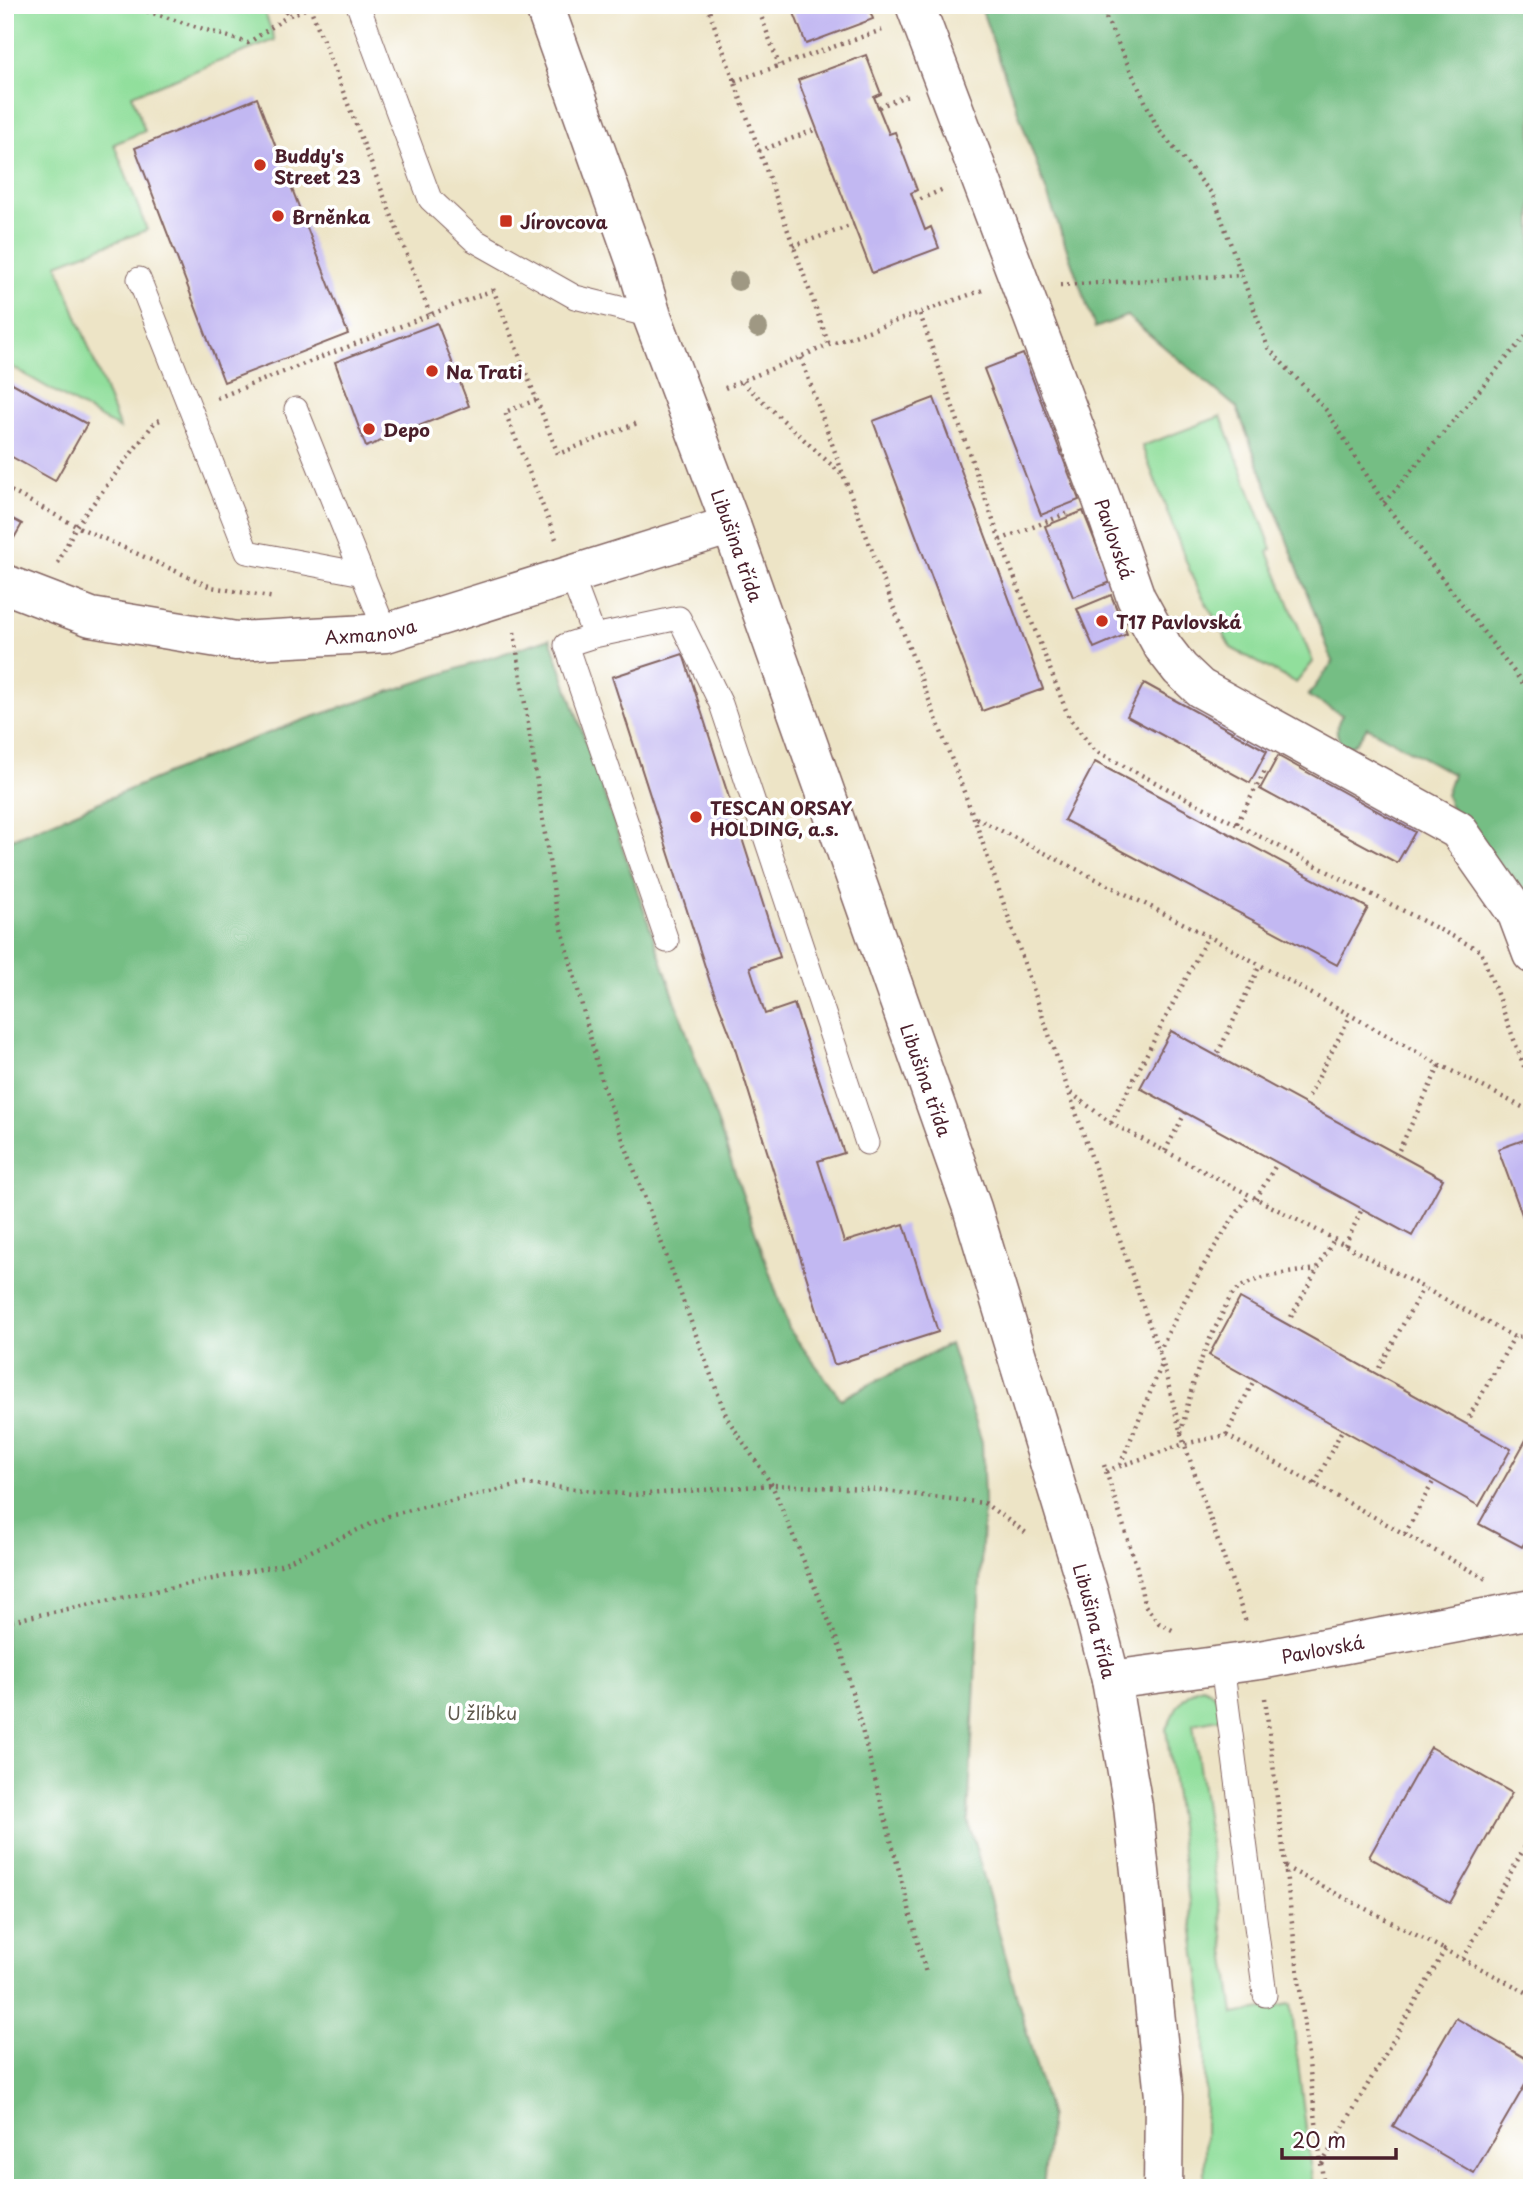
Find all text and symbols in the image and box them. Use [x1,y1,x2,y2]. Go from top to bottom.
place label: Buddy's Street 23 [274,142,361,190]
marker: Buddy's Street 23 [252,157,268,173]
place label: Brněnka [292,203,371,230]
marker: Brněnka [270,208,286,224]
place label: Jírovcova [520,208,608,235]
marker: Jírovcova [498,213,514,229]
place label: Na Trati [446,358,522,385]
marker: Na Trati [424,363,440,379]
place label: Depo [383,416,430,443]
marker: Depo [361,421,377,437]
street label: Libušina třída [705,485,770,605]
street label: Pavlovská [1089,495,1142,583]
place label: T17 Pavlovská [1116,608,1242,635]
street label: Axmanova [324,611,419,650]
marker: T17 Pavlovská [1094,613,1110,629]
place label: TESCAN ORSAY HOLDING, a.s. [710,794,852,842]
marker: TESCAN ORSAY HOLDING, a.s. [688,809,704,825]
street label: Libušina třída [894,1020,959,1140]
street label: Libušina třída [1067,1560,1124,1681]
street label: Pavlovská [1279,1627,1367,1669]
park label: U žlíbku [447,1699,517,1726]
scale bar [1282,2116,1395,2160]
text: 20 m [1292,2123,1346,2155]

